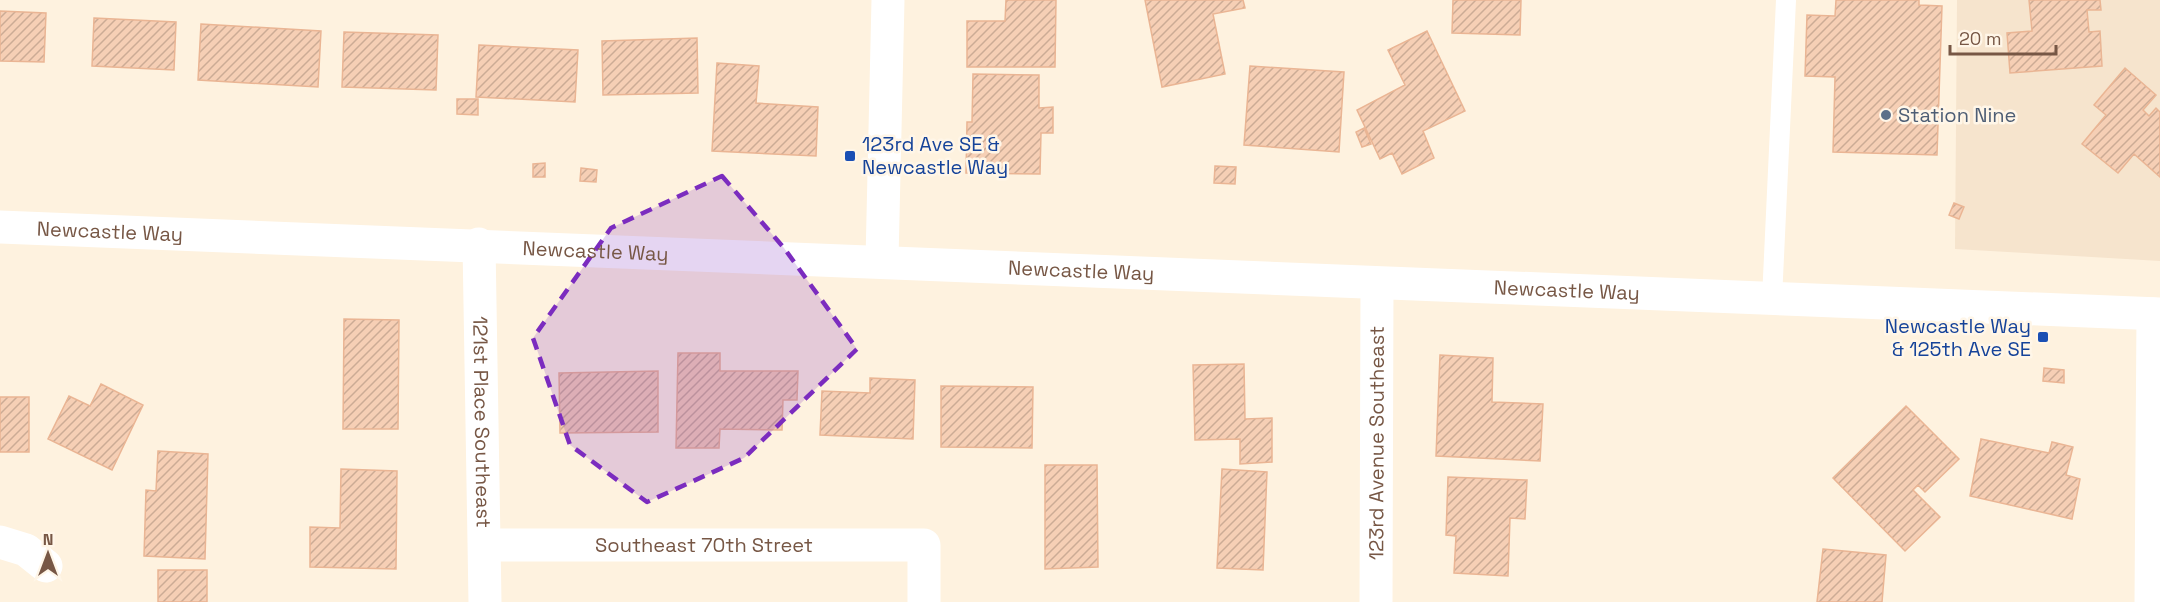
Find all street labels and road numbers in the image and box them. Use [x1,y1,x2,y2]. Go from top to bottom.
street label: Newcastle Way [36,215,183,247]
street label: Newcastle Way [522,235,669,267]
street label: Newcastle Way [1008,255,1155,286]
street label: Newcastle Way [1493,274,1640,306]
street label: 121st Place Southeast [467,316,497,528]
street label: 123rd Avenue Southeast [1363,326,1390,560]
street label: Southeast 70th Street [595,532,813,558]

